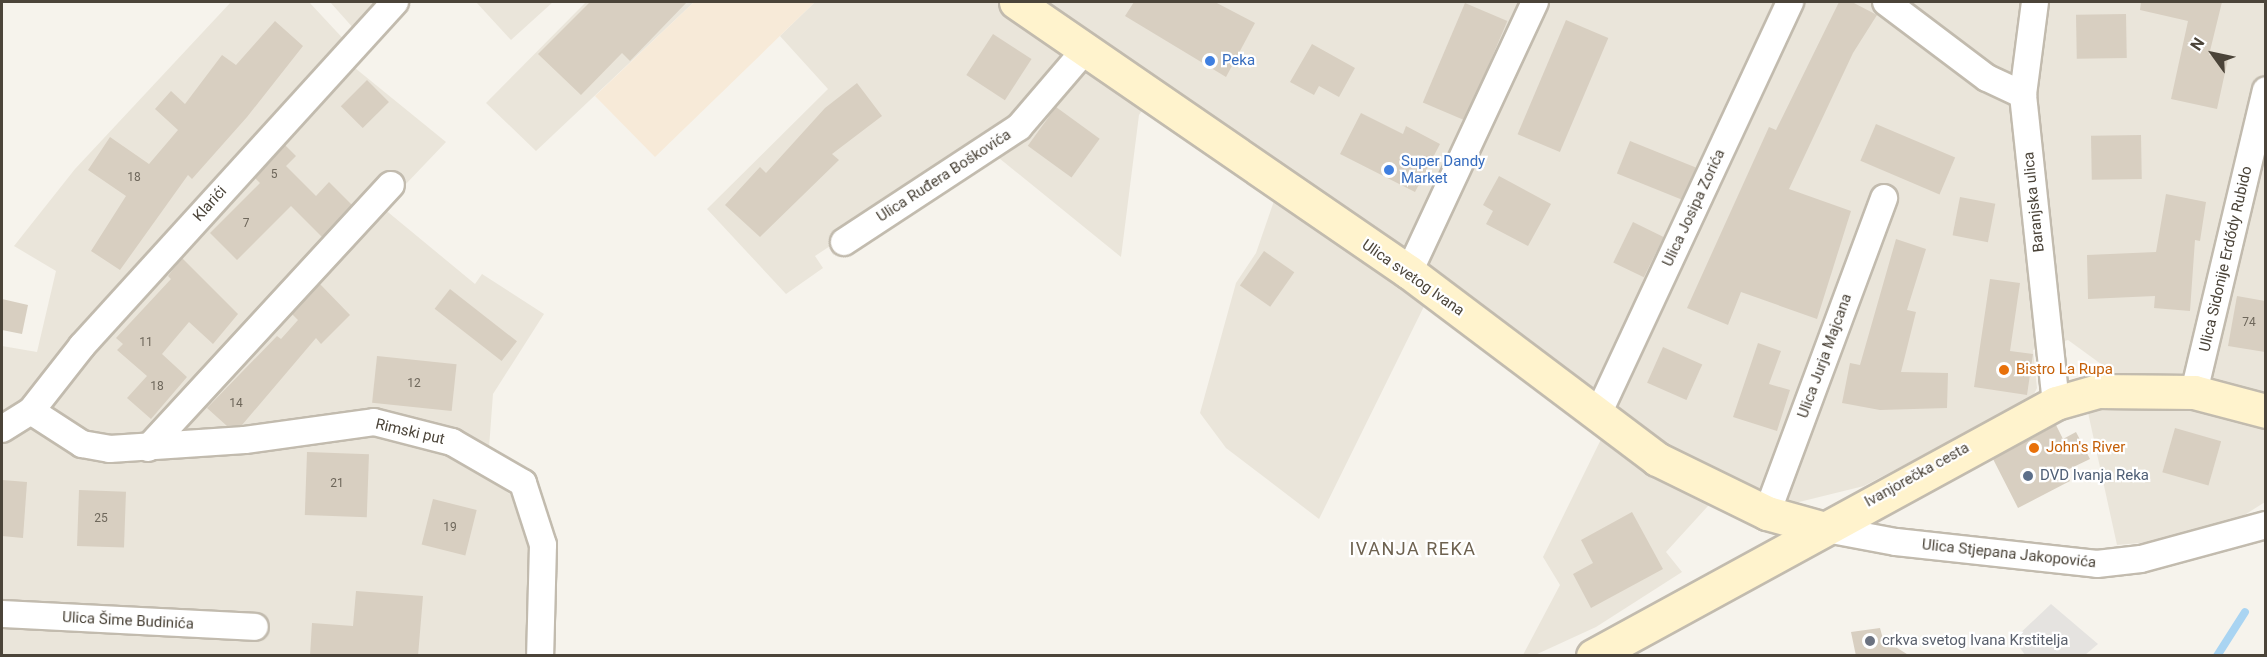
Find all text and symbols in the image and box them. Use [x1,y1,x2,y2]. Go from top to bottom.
north arrow [2183,24,2243,84]
text: N [2186,34,2209,54]
place label: Peka [1222,52,1255,70]
marker: Peka [1203,54,1217,68]
street label: Ulica Ruđera Boškovića [873,126,1015,226]
street label: Ulica Josipa Zorića [1659,146,1729,270]
street label: Baranjska ulica [2020,151,2048,253]
place label: Super Dandy Market [1401,152,1485,187]
marker: Super Dandy Market [1382,163,1396,177]
street label: Ulica Sidonije Erdődy Rubido [2196,164,2256,354]
house number: 5 [271,168,277,182]
house number: 18 [127,171,141,185]
street label: Klarići [189,183,231,225]
house number: 7 [243,217,249,231]
street label: Ulica svetog Ivana [1358,236,1468,320]
street label: Ulica Jurja Majcana [1794,291,1856,421]
house number: 74 [2242,316,2256,330]
house number: 11 [139,336,153,350]
place label: Bistro La Rupa [2016,361,2113,379]
marker: Bistro La Rupa [1997,363,2011,377]
house number: 12 [407,377,421,391]
house number: 18 [150,380,164,394]
house number: 14 [229,397,243,411]
street label: Rimski put [374,415,446,449]
street label: Ivanjorečka cesta [1862,439,1972,511]
place label: John's River [2046,439,2125,457]
marker: John's River [2027,441,2041,455]
place label: DVD Ivanja Reka [2040,467,2149,485]
marker: DVD Ivanja Reka [2021,469,2035,483]
house number: 21 [330,477,344,491]
house number: 25 [94,512,108,526]
house number: 19 [443,521,457,535]
street label: Ulica Stjepana Jakopovića [1921,536,2097,572]
district label: IVANJA REKA [1349,538,1477,560]
street label: Ulica Šime Budinića [62,609,194,633]
place label: crkva svetog Ivana Krstitelja [1882,632,2069,650]
marker: crkva svetog Ivana Krstitelja [1863,634,1877,648]

